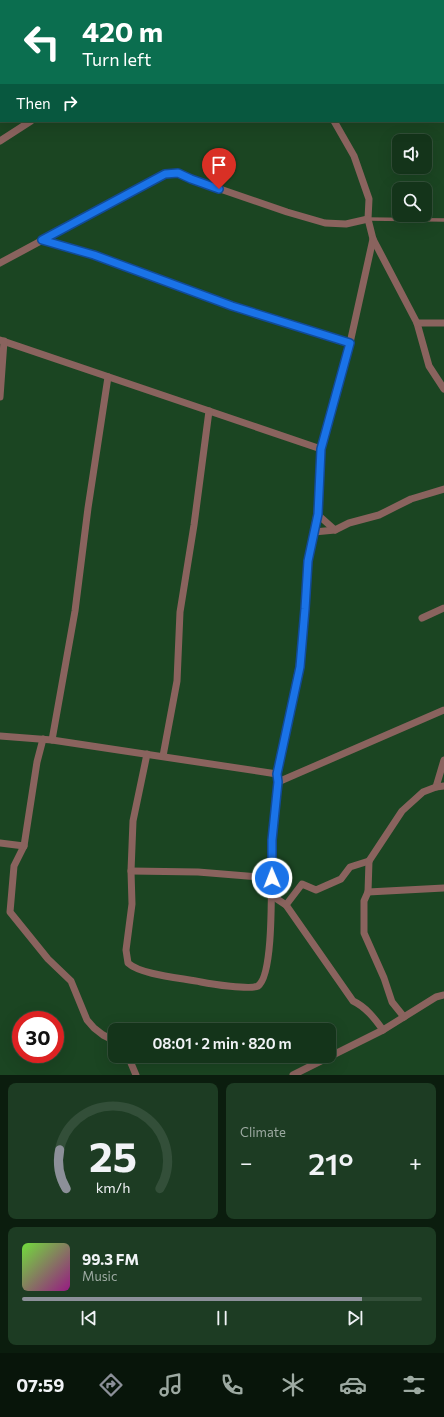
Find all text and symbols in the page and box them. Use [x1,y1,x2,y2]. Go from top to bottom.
text: 420 m [82,14,163,48]
icon: left [16,16,68,68]
text: Turn left [82,48,151,70]
icon: right [59,92,81,114]
text: Then [16,94,51,112]
map controls [392,134,432,222]
button: sound [392,134,432,174]
pin [202,148,236,189]
icon: arrive [208,154,230,176]
button: search [392,182,432,222]
position arrow [251,857,293,899]
speed limit sign: 30 [12,1011,64,1063]
text: 08:01 · 2 min · 820 m [152,1034,292,1052]
text: Climate [240,1124,286,1140]
text: 25 [89,1130,137,1181]
text: 21° [308,1144,353,1181]
text: − [240,1149,253,1176]
text: + [409,1149,422,1176]
text: km/h [96,1178,130,1196]
text: 99.3 FM [82,1250,139,1268]
text: Music [82,1268,117,1284]
icon: previous [78,1307,100,1329]
icon: pause [211,1307,233,1329]
icon: next [344,1307,366,1329]
icon: directions [97,1371,125,1399]
icon: music [157,1371,185,1399]
icon: phone [218,1371,246,1399]
icon: climate [279,1371,307,1399]
icon: car [339,1371,367,1399]
icon: filters [400,1371,428,1399]
text: 07:59 [16,1374,64,1396]

